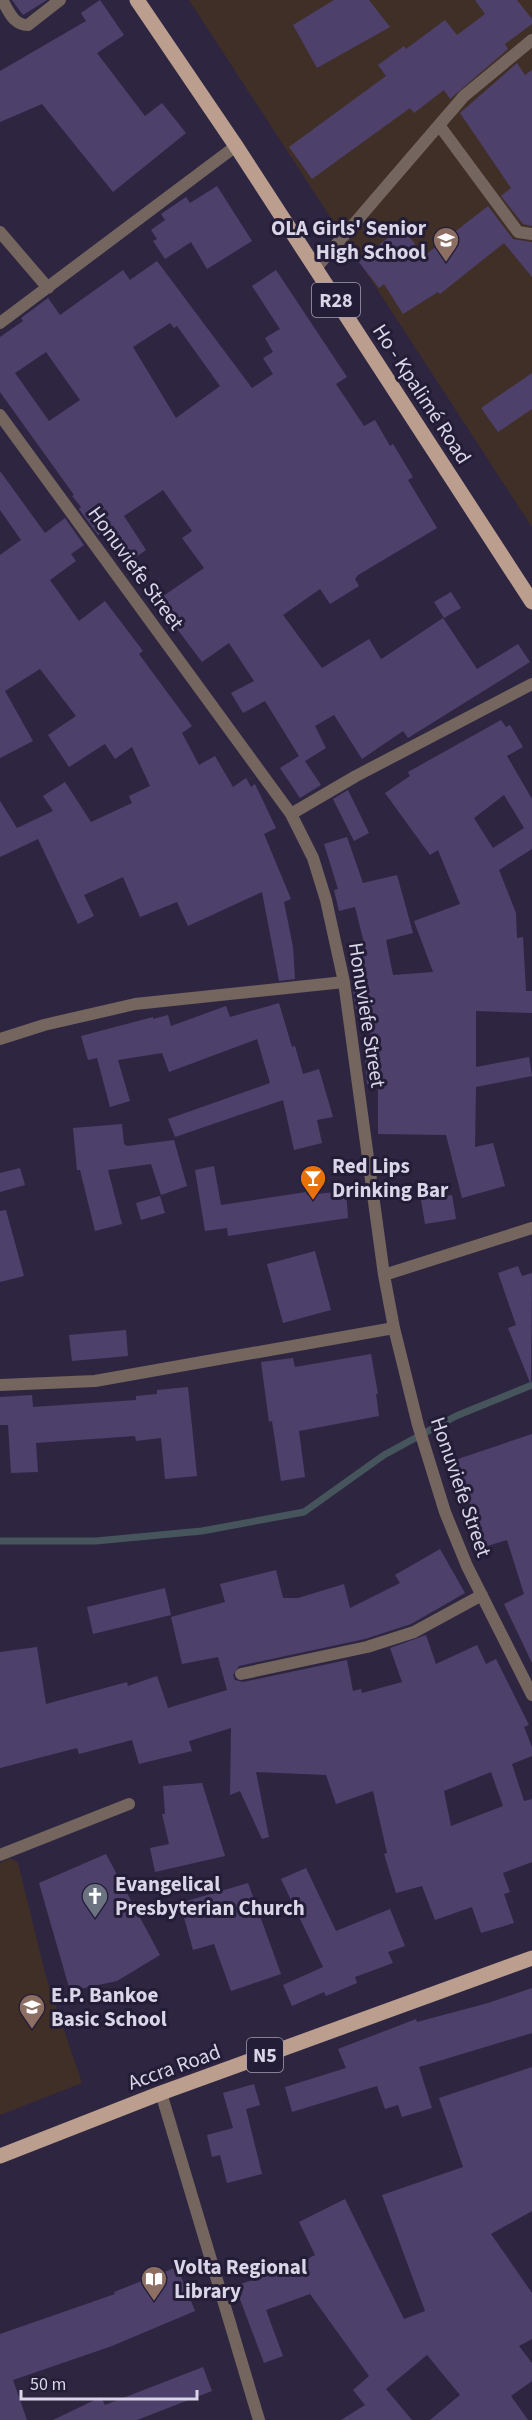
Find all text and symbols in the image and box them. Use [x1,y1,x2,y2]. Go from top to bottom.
place label: OLA Girls' Senior High School [271,213,427,267]
school or university icon: OLA Girls' Senior High School [431,225,461,263]
road number: R28 [312,283,360,317]
street label: Ho - Kpalimé Road [365,318,479,470]
street label: Honuviefe Street [81,500,191,636]
street label: Honuviefe Street [341,940,393,1090]
place label: Red Lips Drinking Bar [332,1151,449,1205]
bar icon: Red Lips Drinking Bar [298,1163,328,1201]
street label: Honuviefe Street [423,1413,499,1561]
place label: Evangelical Presbyterian Church [115,1869,305,1923]
church icon: Evangelical Presbyterian Church [80,1881,110,1919]
place label: E.P. Bankoe Basic School [51,1980,167,2034]
school or university icon: E.P. Bankoe Basic School [17,1992,47,2030]
street label: Accra Road [123,2036,225,2098]
road number: N5 [247,2038,283,2072]
place label: Volta Regional Library [173,2252,307,2306]
library icon: Volta Regional Library [139,2264,169,2302]
scale bar [21,2363,196,2401]
text: 50 m [30,2372,66,2397]

